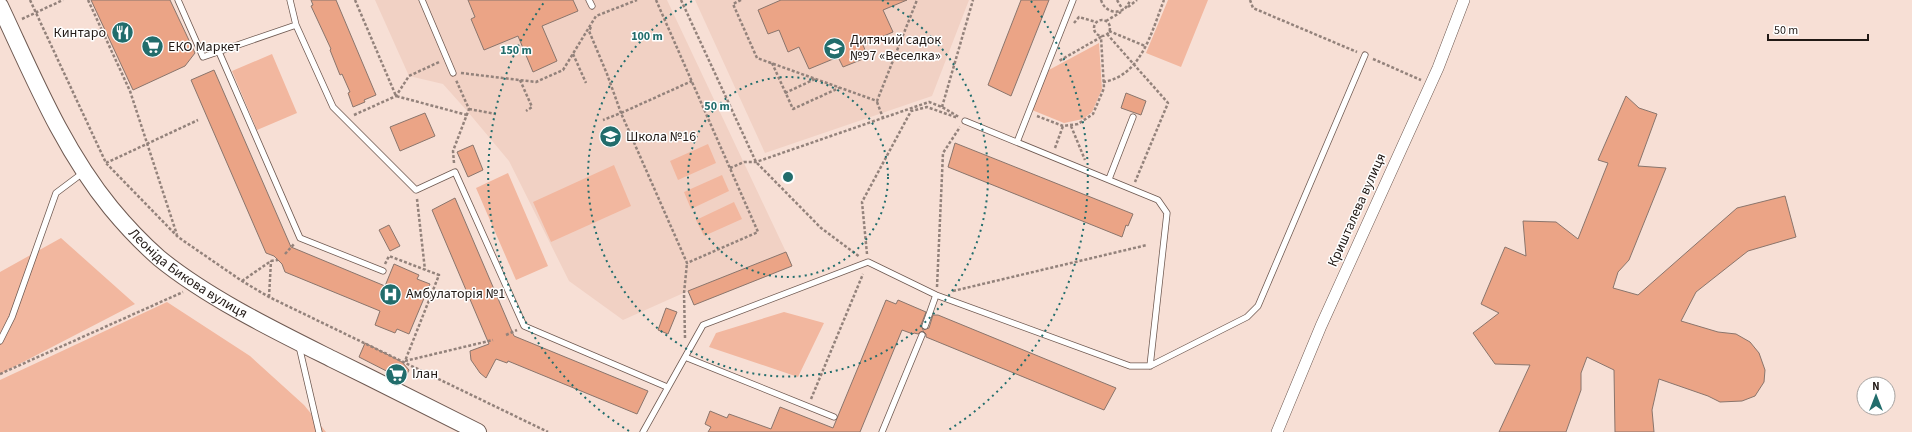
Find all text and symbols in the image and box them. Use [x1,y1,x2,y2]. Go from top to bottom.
scale bar [1768,16,1868,42]
restaurant icon: Кинтаро [109,20,135,46]
text: 50 m [1774,22,1798,39]
place label: Кинтаро [54,23,106,43]
text: 100 m [631,28,663,45]
place label: Дитячий садок №97 «Веселка» [850,30,941,66]
supermarket icon: ЕКО Маркет [140,34,166,60]
school or university icon: Дитячий садок №97 «Веселка» [821,35,847,61]
place label: ЕКО Маркет [168,37,241,57]
text: 150 m [500,42,532,59]
text: 50 m [704,98,730,115]
school or university icon: Школа №16 [597,124,623,150]
place label: Школа №16 [626,127,696,147]
street label: Кришталева вулиця [1323,150,1391,270]
centre of rings [781,170,795,184]
street label: Леоніда Бикова вулиця [124,224,251,324]
hospital icon: Амбулаторія №1 [378,281,404,307]
place label: Амбулаторія №1 [406,284,505,304]
supermarket icon: Ілан [383,361,409,387]
place label: Ілан [412,364,438,384]
north arrow [1856,376,1896,416]
text: N [1872,379,1880,394]

